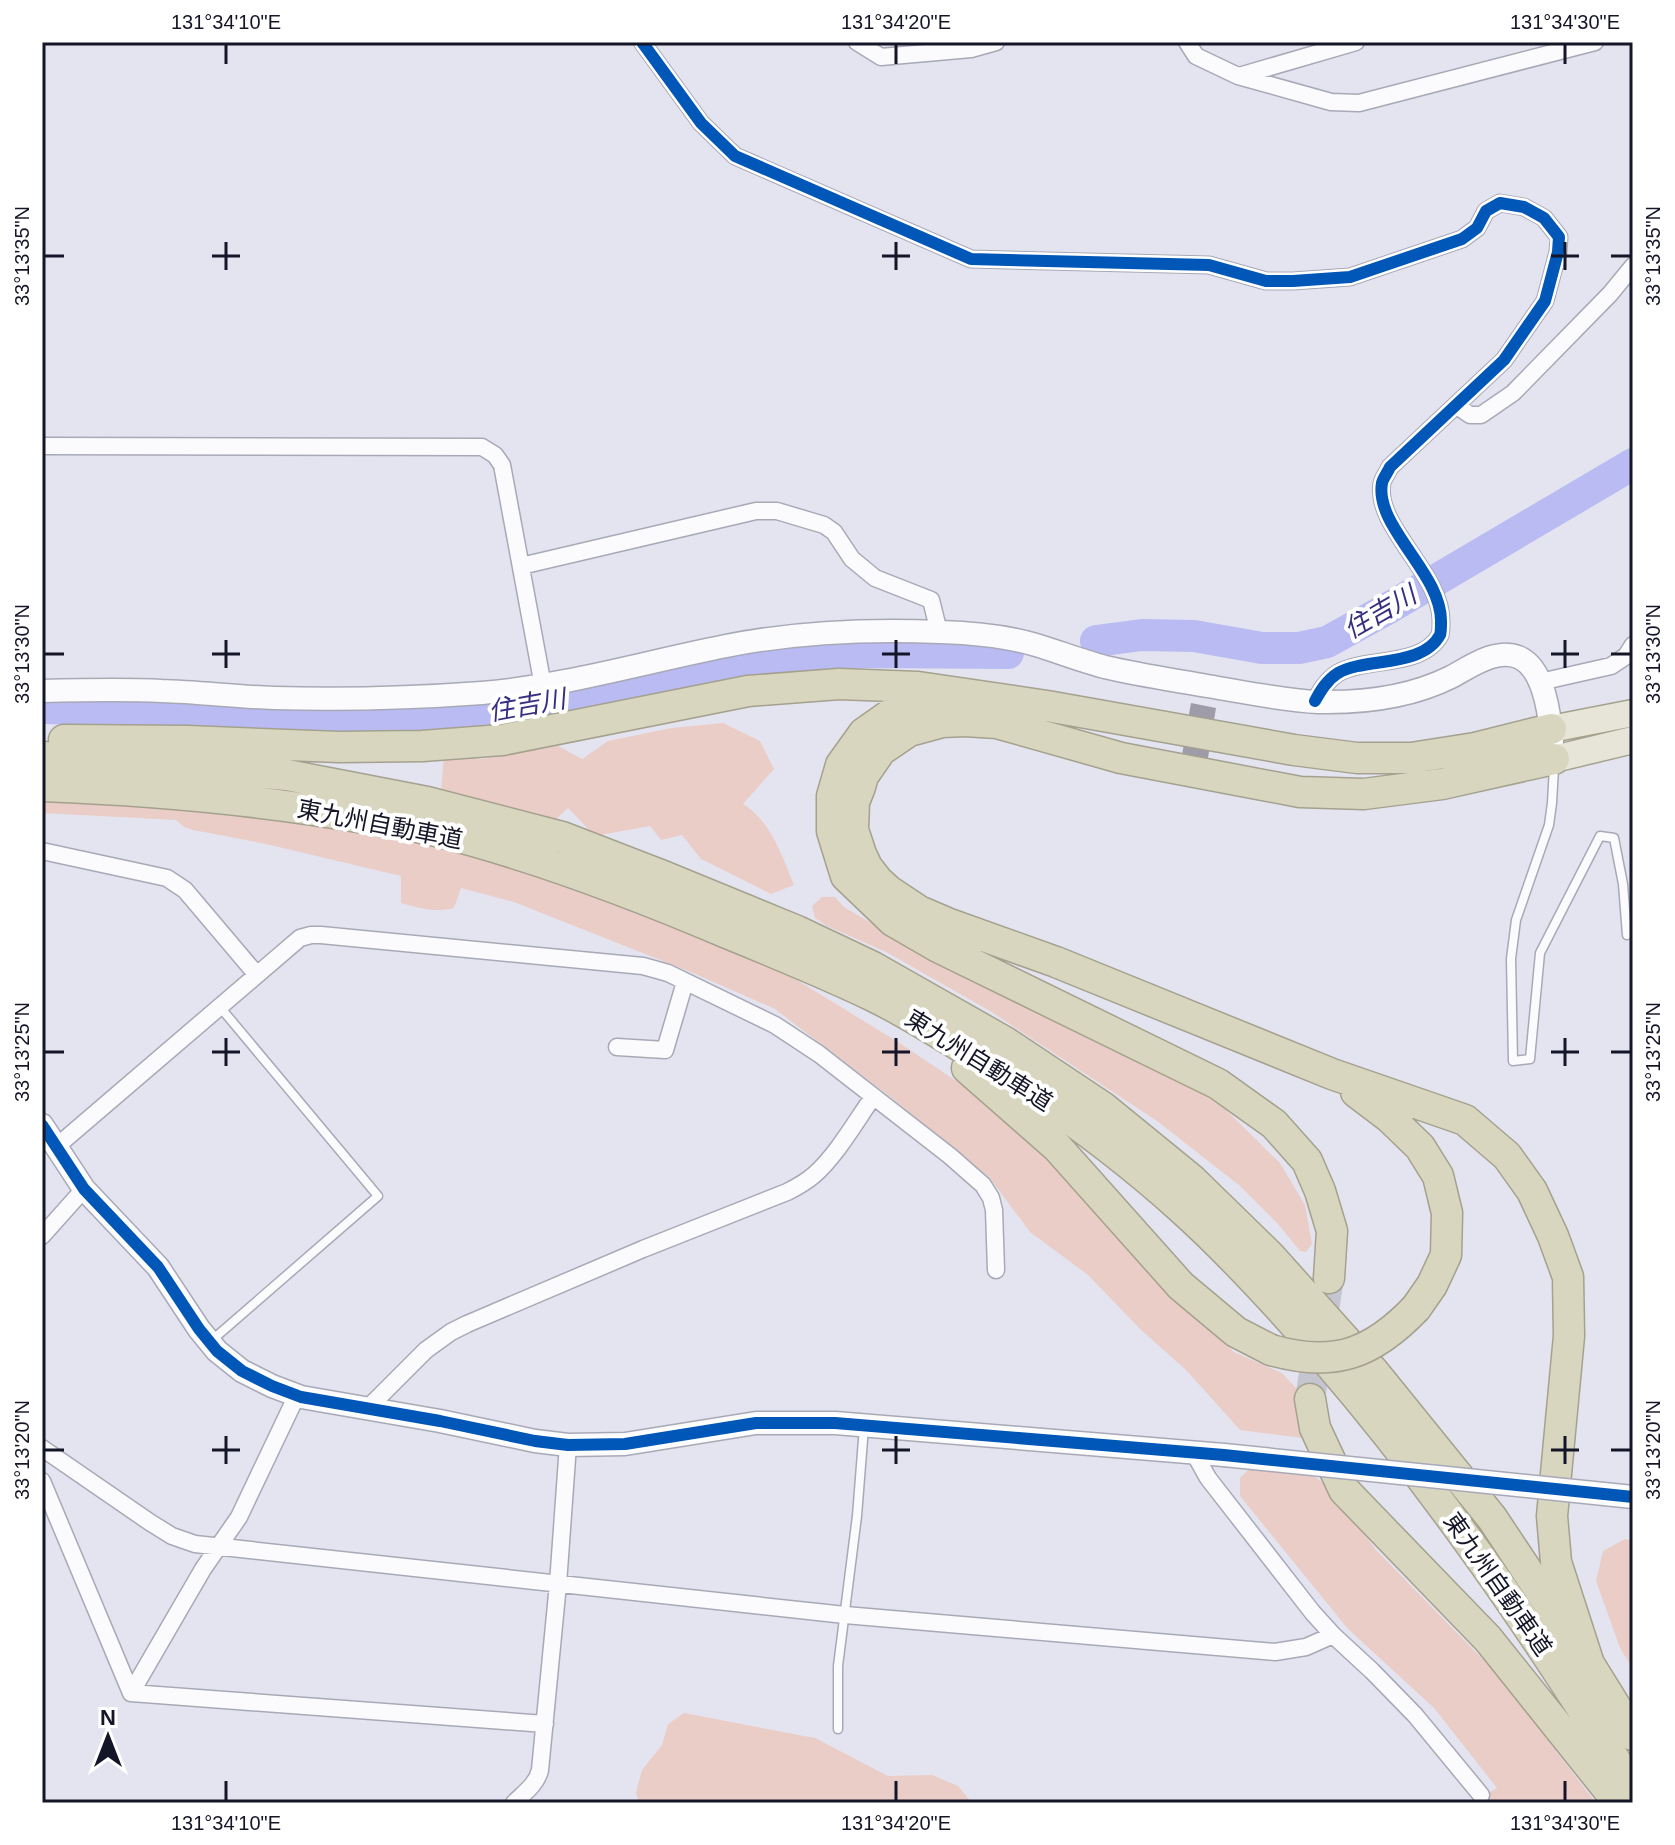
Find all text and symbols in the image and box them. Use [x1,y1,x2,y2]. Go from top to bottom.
text: 131°34'10"E [171,11,281,33]
text: 131°34'20"E [841,11,951,33]
text: 131°34'30"E [1510,11,1620,33]
text: 33°13'35"N [11,206,33,306]
text: 33°13'35"N [1642,206,1664,306]
water label: 住吉川 [1339,578,1424,644]
text: 33°13'30"N [11,604,33,704]
text: 33°13'30"N [1642,604,1664,704]
water label: 住吉川 [486,683,571,727]
street label: 東九州自動車道 [295,795,465,853]
text: 33°13'25"N [11,1002,33,1102]
text: 33°13'25"N [1642,1002,1664,1102]
street label: 東九州自動車道 [901,1004,1057,1116]
text: 33°13'20"N [11,1400,33,1500]
text: 33°13'20"N [1642,1400,1664,1500]
street label: 東九州自動車道 [1439,1507,1557,1661]
north arrow [68,1697,148,1777]
text: N [100,1705,116,1730]
text: 131°34'10"E [171,1812,281,1834]
text: 131°34'20"E [841,1812,951,1834]
text: 131°34'30"E [1510,1812,1620,1834]

